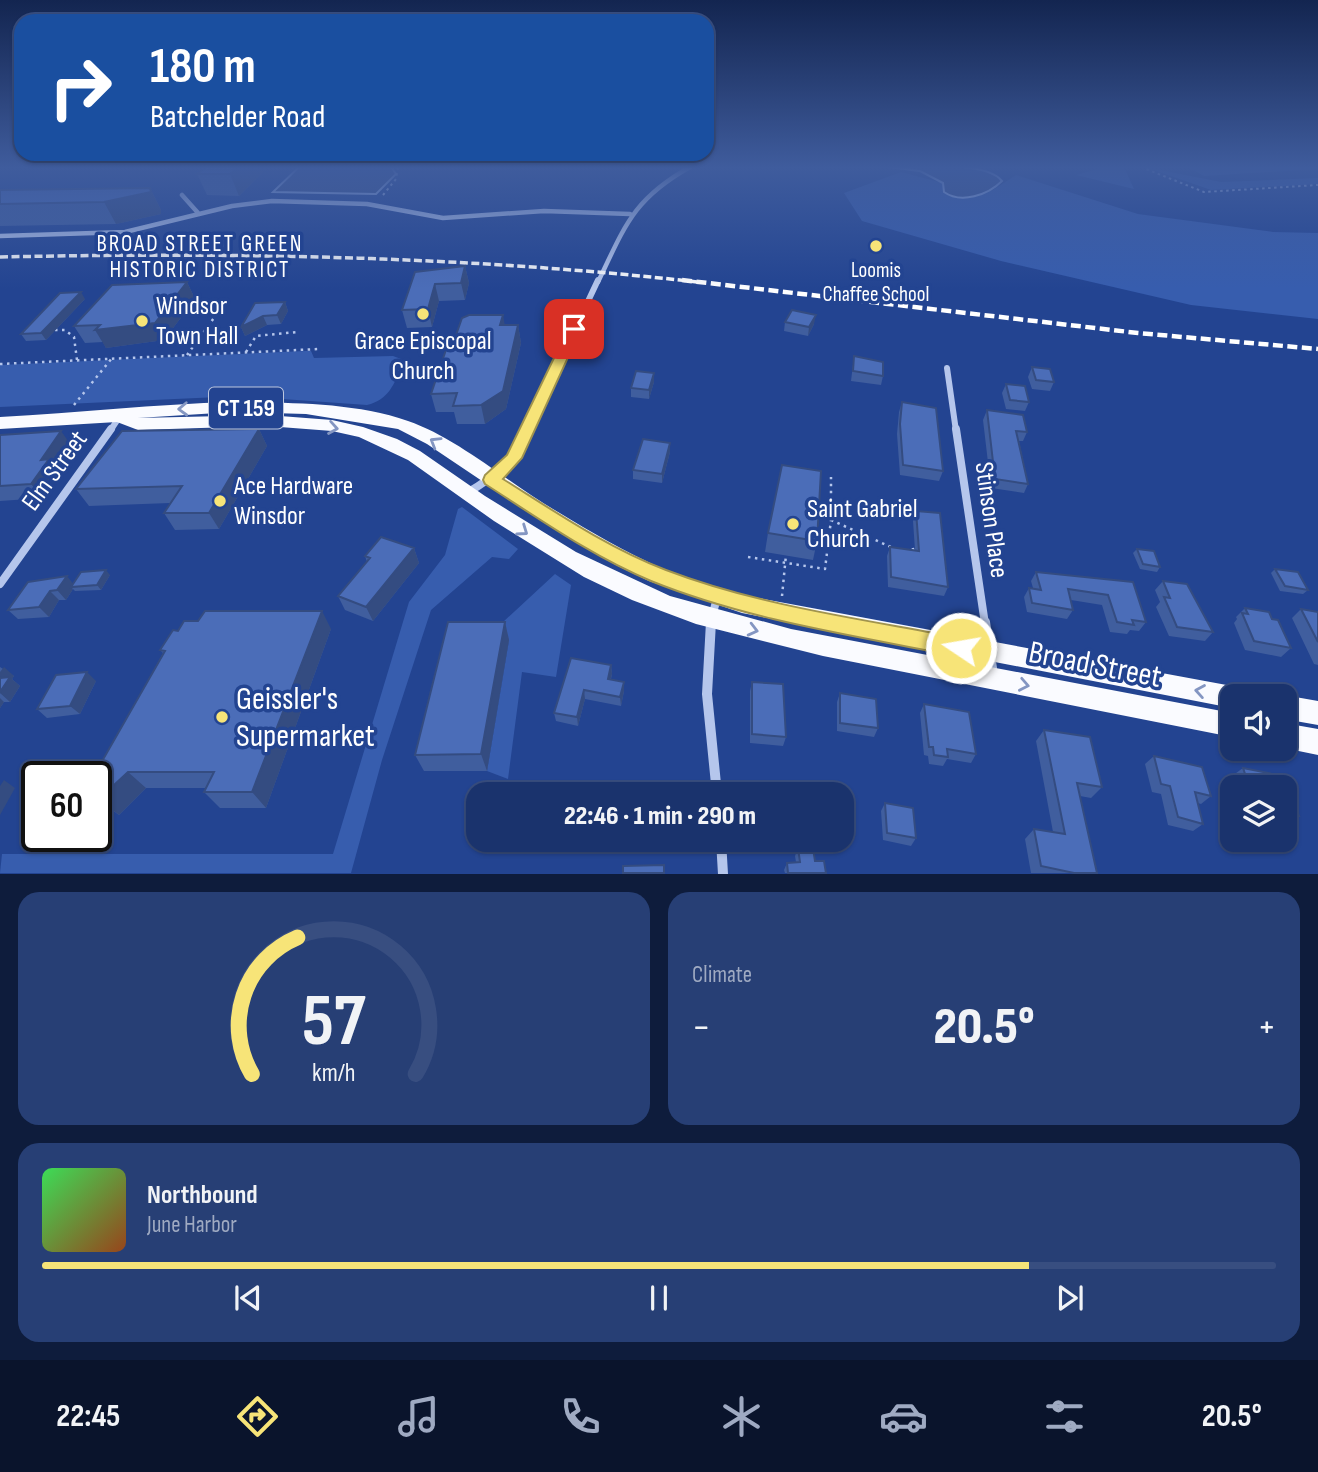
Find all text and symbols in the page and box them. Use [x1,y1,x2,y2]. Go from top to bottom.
text: 180 m [150,38,256,97]
icon: right [35,42,126,133]
text: Batchelder Road [150,98,325,137]
district label: BROAD STREET GREEN HISTORIC DISTRICT [96,230,304,284]
marker: Loomis Chaffee School [868,238,884,254]
place label: Loomis Chaffee School [823,258,929,307]
place label: Windsor Town Hall [156,291,238,352]
pin [544,299,604,359]
marker: Grace Episcopal Church [415,306,431,322]
icon: arrive [555,310,593,348]
marker: Windsor Town Hall [134,313,150,329]
place label: Grace Episcopal Church [354,326,492,387]
road number: CT 159 [209,388,283,428]
one-way arrow [177,401,188,416]
one-way arrow [327,420,339,435]
street label: Elm Street [16,425,94,517]
one-way arrow [430,438,443,451]
street label: Stinson Place [968,460,1014,580]
place label: Ace Hardware Winsdor [233,471,353,532]
marker: Ace Hardware Winsdor [212,493,228,509]
place label: Saint Gabriel Church [807,494,918,555]
marker: Saint Gabriel Church [785,516,801,532]
one-way arrow [515,523,528,535]
position arrow [924,611,998,685]
one-way arrow [747,622,759,636]
street label: Broad Street [1025,633,1165,697]
one-way arrow [1018,677,1030,692]
place label: Geissler's Supermarket [236,680,375,756]
map controls [1220,684,1297,852]
button: sound [1220,684,1297,761]
one-way arrow [1194,685,1206,700]
marker: Geissler's Supermarket [214,709,230,725]
speed limit sign: 60 [21,761,112,852]
button: layers [1220,775,1297,852]
text: 22:46 · 1 min · 290 m [564,801,756,832]
text: Climate [692,961,752,989]
text: 57 [302,979,366,1067]
text: 20.5° [933,996,1035,1059]
text: − [692,1005,711,1050]
text: + [1257,1005,1276,1050]
text: km/h [312,1058,356,1089]
text: Northbound [147,1180,258,1211]
text: June Harbor [147,1211,237,1239]
icon: previous [229,1279,267,1317]
icon: pause [640,1279,678,1317]
icon: next [1051,1279,1089,1317]
icon: directions [233,1392,282,1441]
icon: music [394,1392,443,1441]
icon: phone [556,1392,605,1441]
icon: climate [717,1392,766,1441]
icon: car [879,1392,928,1441]
icon: filters [1040,1392,1089,1441]
text: 22:45 [56,1397,120,1436]
text: 20.5° [1202,1397,1262,1436]

